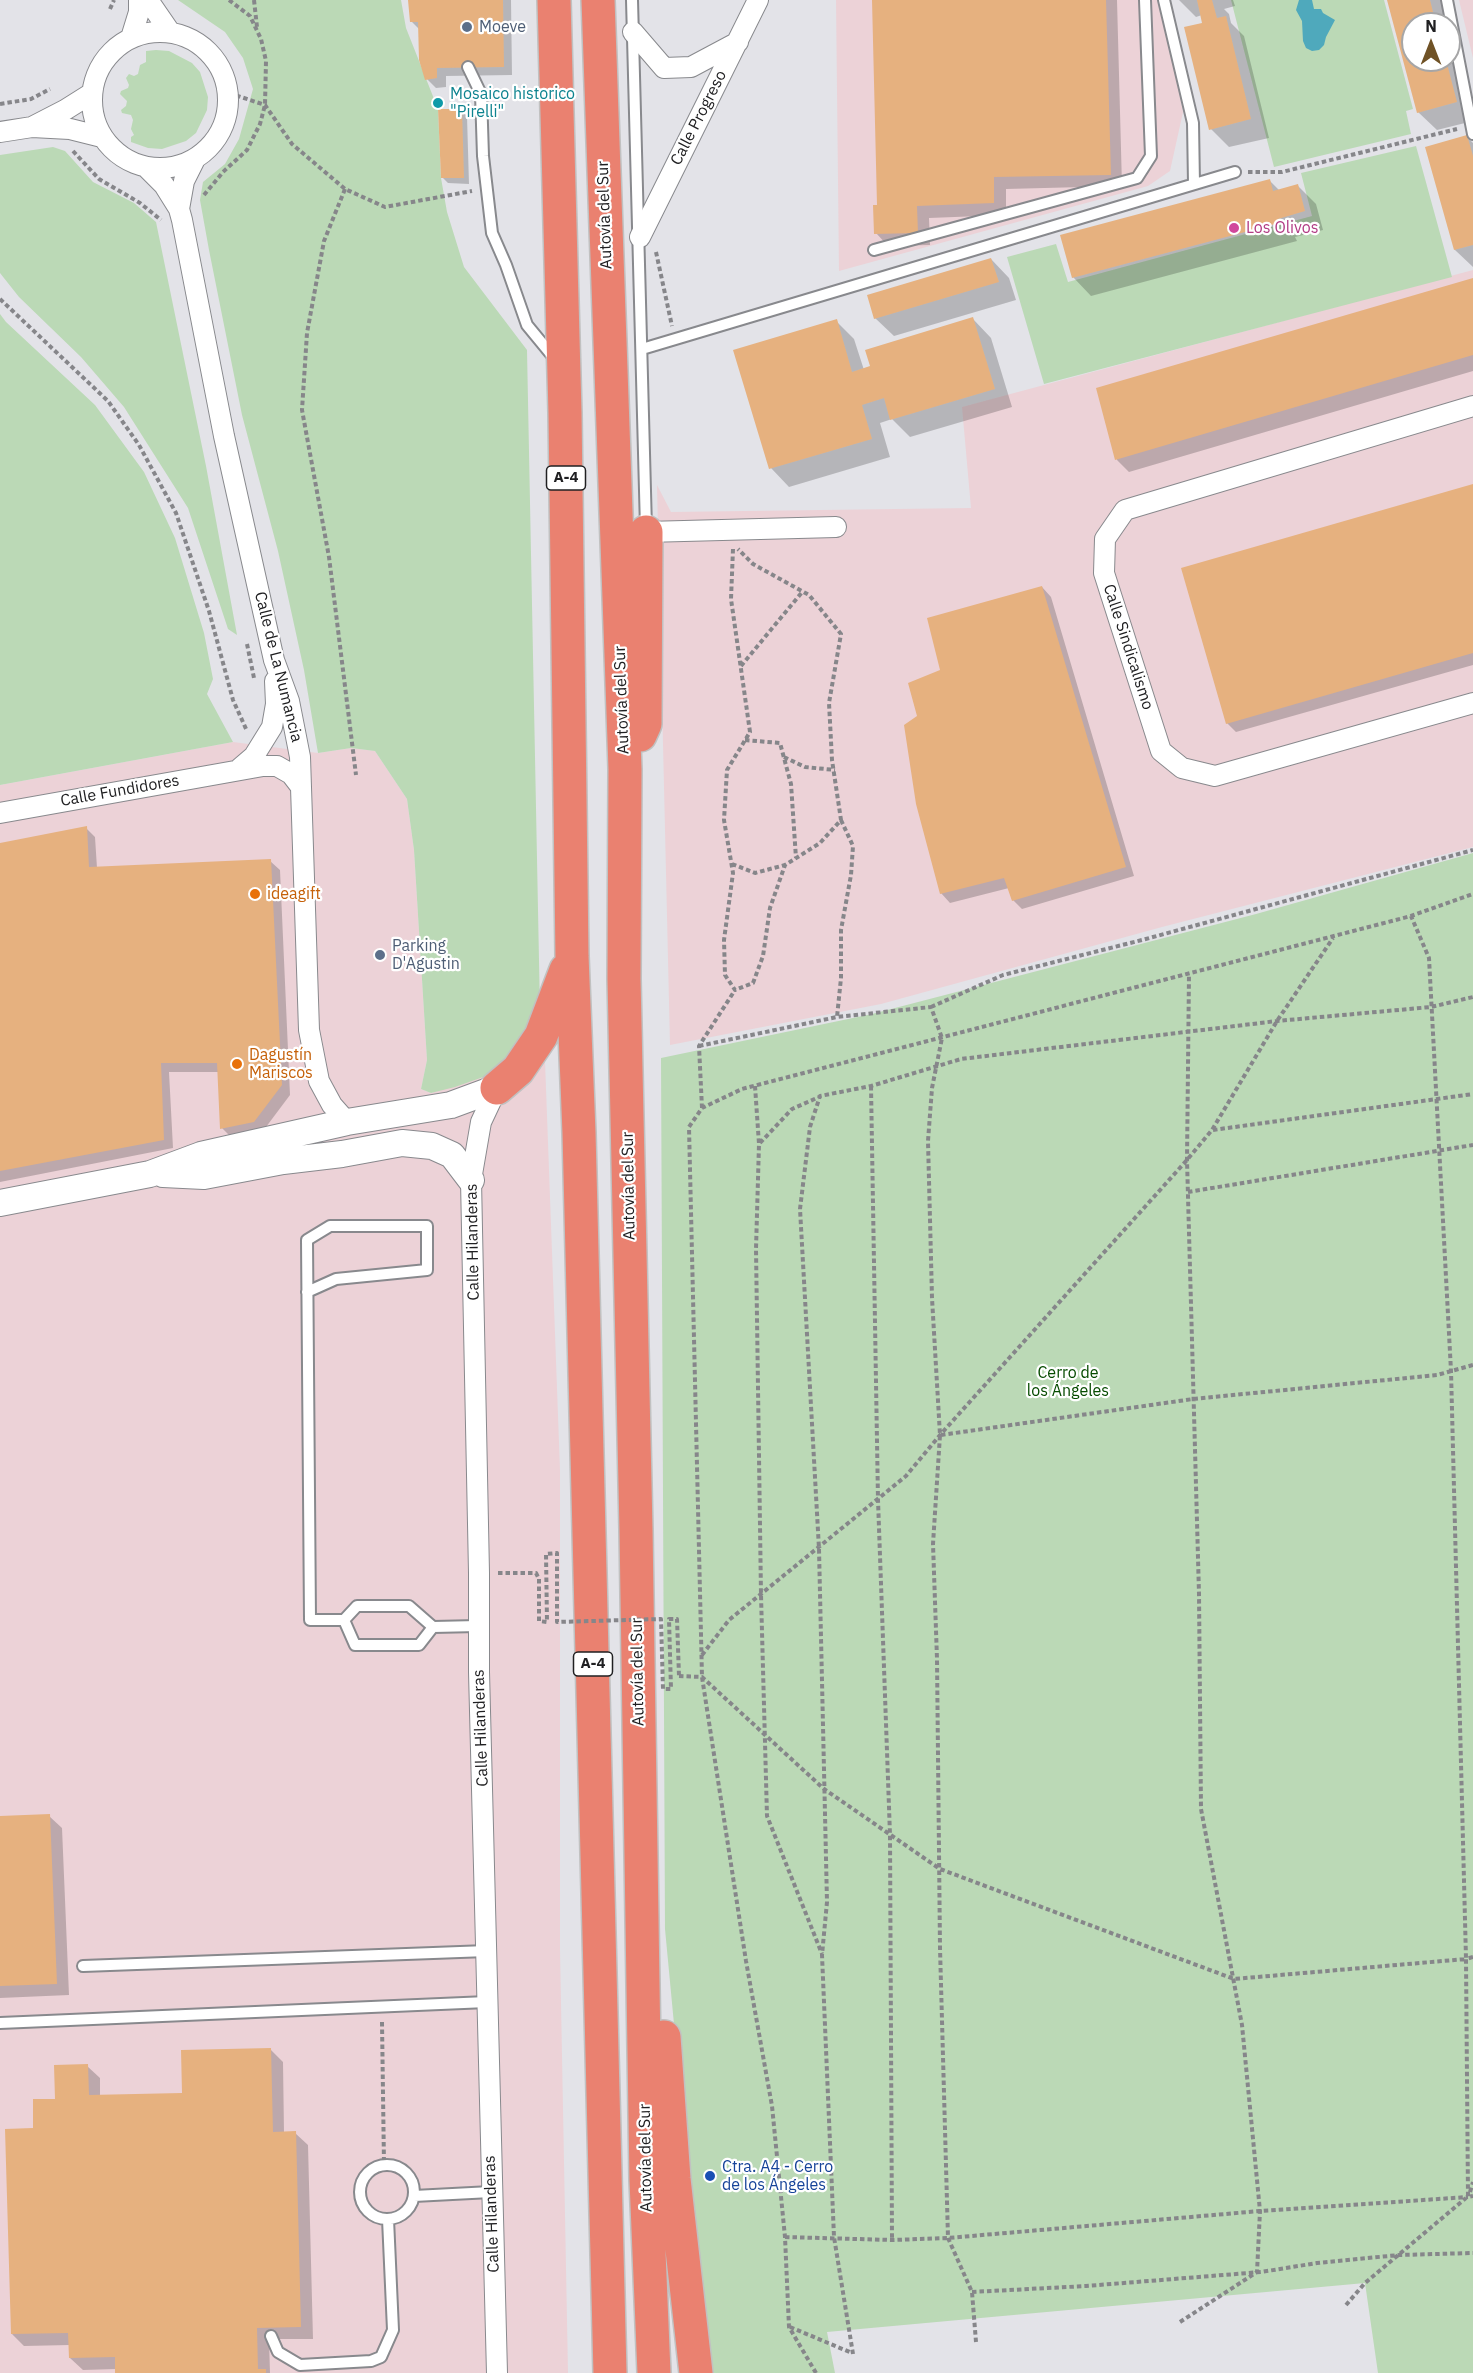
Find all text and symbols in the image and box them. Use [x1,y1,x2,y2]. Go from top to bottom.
north arrow [1401,12,1461,72]
text: N [1425,16,1437,36]
place label: Moeve [479,17,526,37]
marker: Moeve [460,20,474,34]
street label: Calle Progreso [667,67,731,169]
place label: Mosaico historico "Pirelli" [450,84,575,122]
marker: Mosaico historico "Pirelli" [431,96,445,110]
street label: Autovía del Sur [594,161,616,269]
place label: Los Olivos [1246,218,1319,238]
marker: Los Olivos [1227,221,1241,235]
road number: A-4 [546,466,586,490]
street label: Calle Sindicalismo [1099,582,1157,712]
street label: Calle de La Numancia [250,590,306,744]
street label: Autovía del Sur [611,646,633,754]
street label: Calle Fundidores [59,771,181,811]
place label: ideagift [267,884,321,904]
marker: ideagift [248,887,262,901]
place label: Parking D'Agustin [392,936,460,974]
marker: Parking D'Agustin [373,948,387,962]
place label: Dagustín Mariscos [249,1045,313,1083]
marker: Dagustín Mariscos [230,1057,244,1071]
street label: Autovía del Sur [618,1132,640,1240]
street label: Calle Hilanderas [462,1183,484,1301]
park label: Cerro de los Ángeles [1027,1363,1109,1401]
street label: Autovía del Sur [627,1618,649,1726]
road number: A-4 [574,1652,612,1676]
street label: Calle Hilanderas [469,1669,493,1787]
street label: Autovía del Sur [635,2104,657,2212]
street label: Calle Hilanderas [480,2155,504,2273]
place label: Ctra. A4 - Cerro de los Ángeles [722,2157,833,2195]
marker: Ctra. A4 - Cerro de los Ángeles [703,2169,717,2183]

